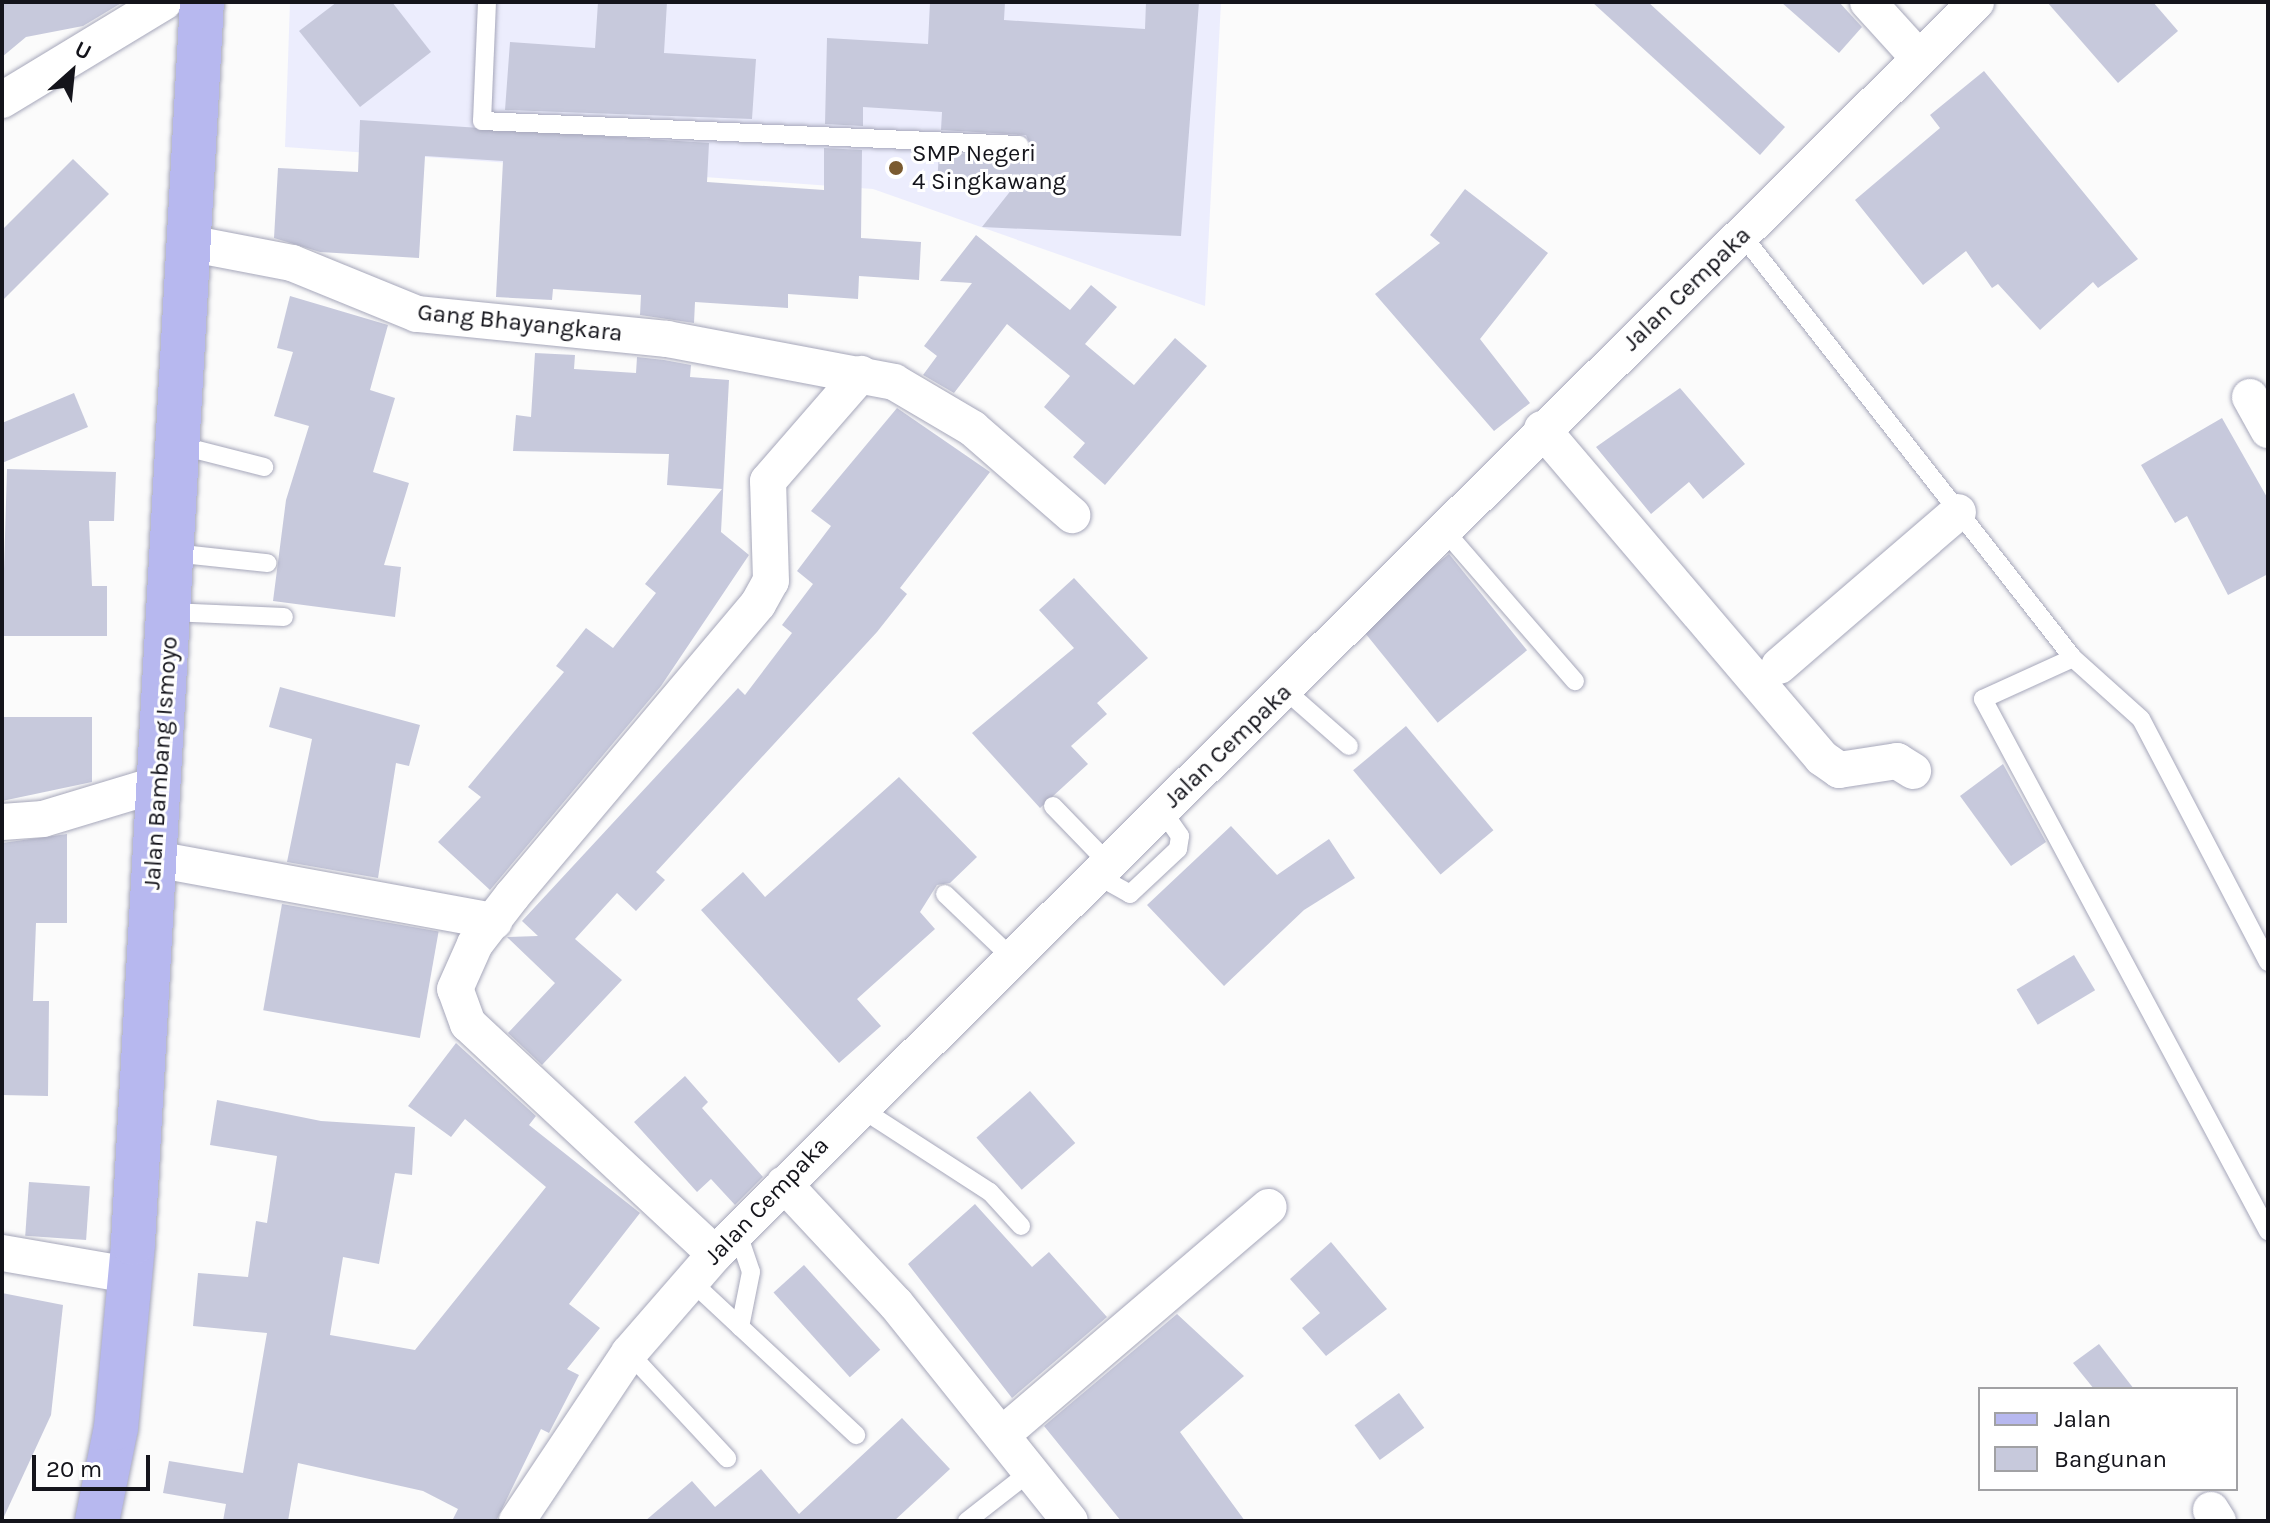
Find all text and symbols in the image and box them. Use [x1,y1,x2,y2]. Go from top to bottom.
north arrow [32,32,112,112]
text: U [70,36,96,66]
place label: SMP Negeri 4 Singkawang [912,140,1066,196]
marker: SMP Negeri 4 Singkawang [887,159,905,177]
street label: Jalan Cempaka [1617,221,1757,357]
street label: Gang Bhayangkara [416,298,624,348]
street label: Jalan Bambang Ismoyo [138,635,184,891]
street label: Jalan Cempaka [1158,678,1298,814]
street label: Jalan Cempaka [699,1131,835,1271]
legend [1978,1387,2238,1491]
text: Jalan [2054,1405,2111,1433]
scale bar [36,1439,154,1489]
text: Bangunan [2054,1445,2167,1473]
text: 20 m [46,1455,102,1483]

